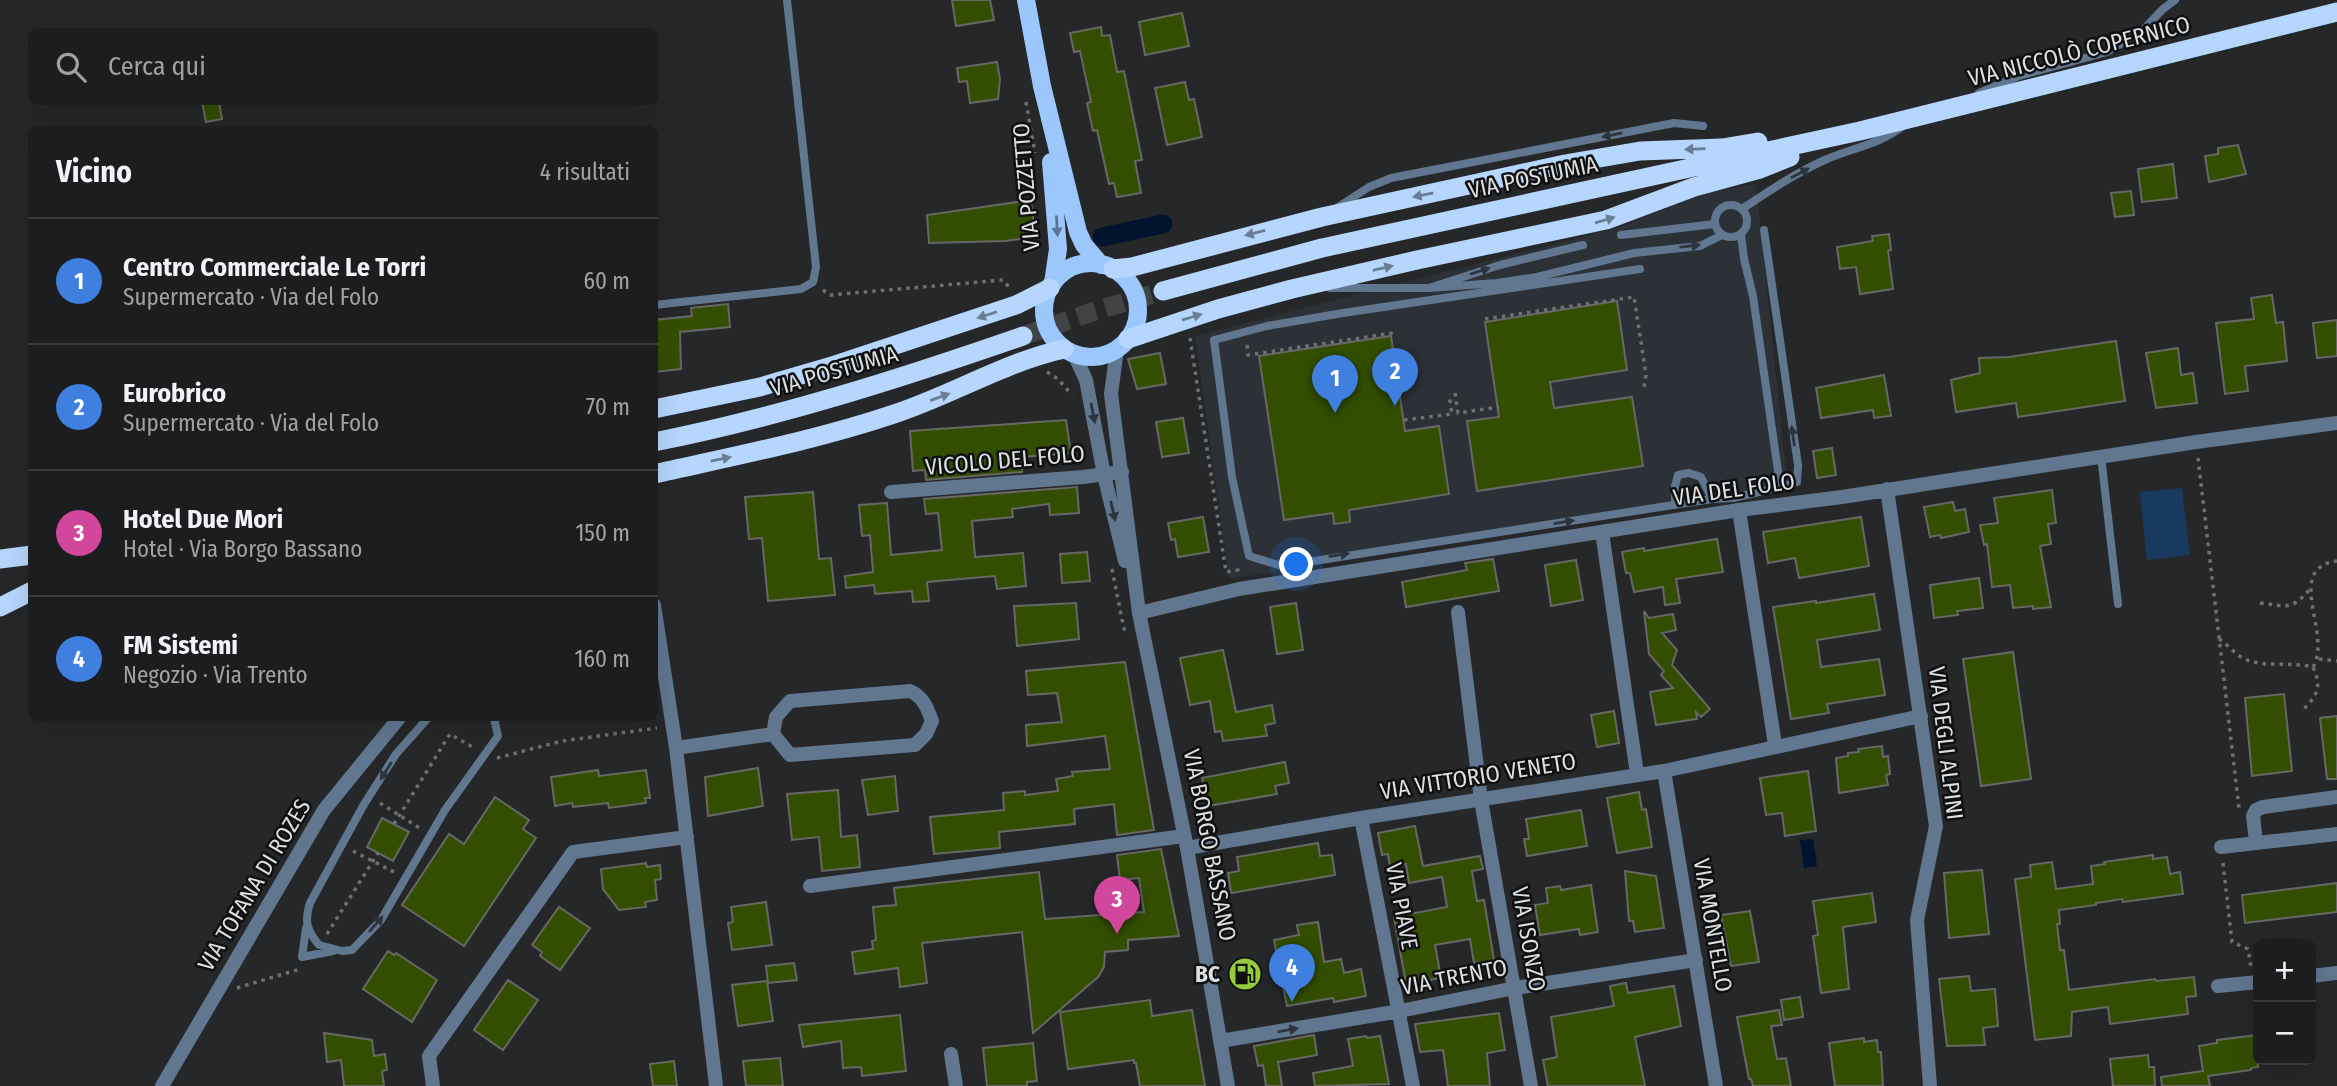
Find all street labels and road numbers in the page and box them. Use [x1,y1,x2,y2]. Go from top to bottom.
street label: VIA NICCOLÒ COPERNICO [1965,10,2193,92]
street label: VIA POZZETTO [1006,122,1046,252]
street label: VIA POSTUMIA [1466,150,1600,204]
street label: VIA POSTUMIA [767,339,901,403]
street label: VICOLO DEL FOLO [924,439,1086,481]
street label: VIA DEL FOLO [1671,467,1797,511]
street label: VIA DEGLI ALPINI [1923,665,1969,821]
street label: VIA BORGO BASSANO [1178,747,1242,943]
street label: VIA VITTORIO VENETO [1378,747,1578,805]
street label: VIA TOFANA DI ROZES [192,794,316,976]
street label: VIA MONTELLO [1687,856,1739,994]
street label: VIA PIAVE [1380,860,1424,952]
street label: VIA ISONZO [1506,884,1552,994]
street label: VIA TRENTO [1399,953,1509,1001]

